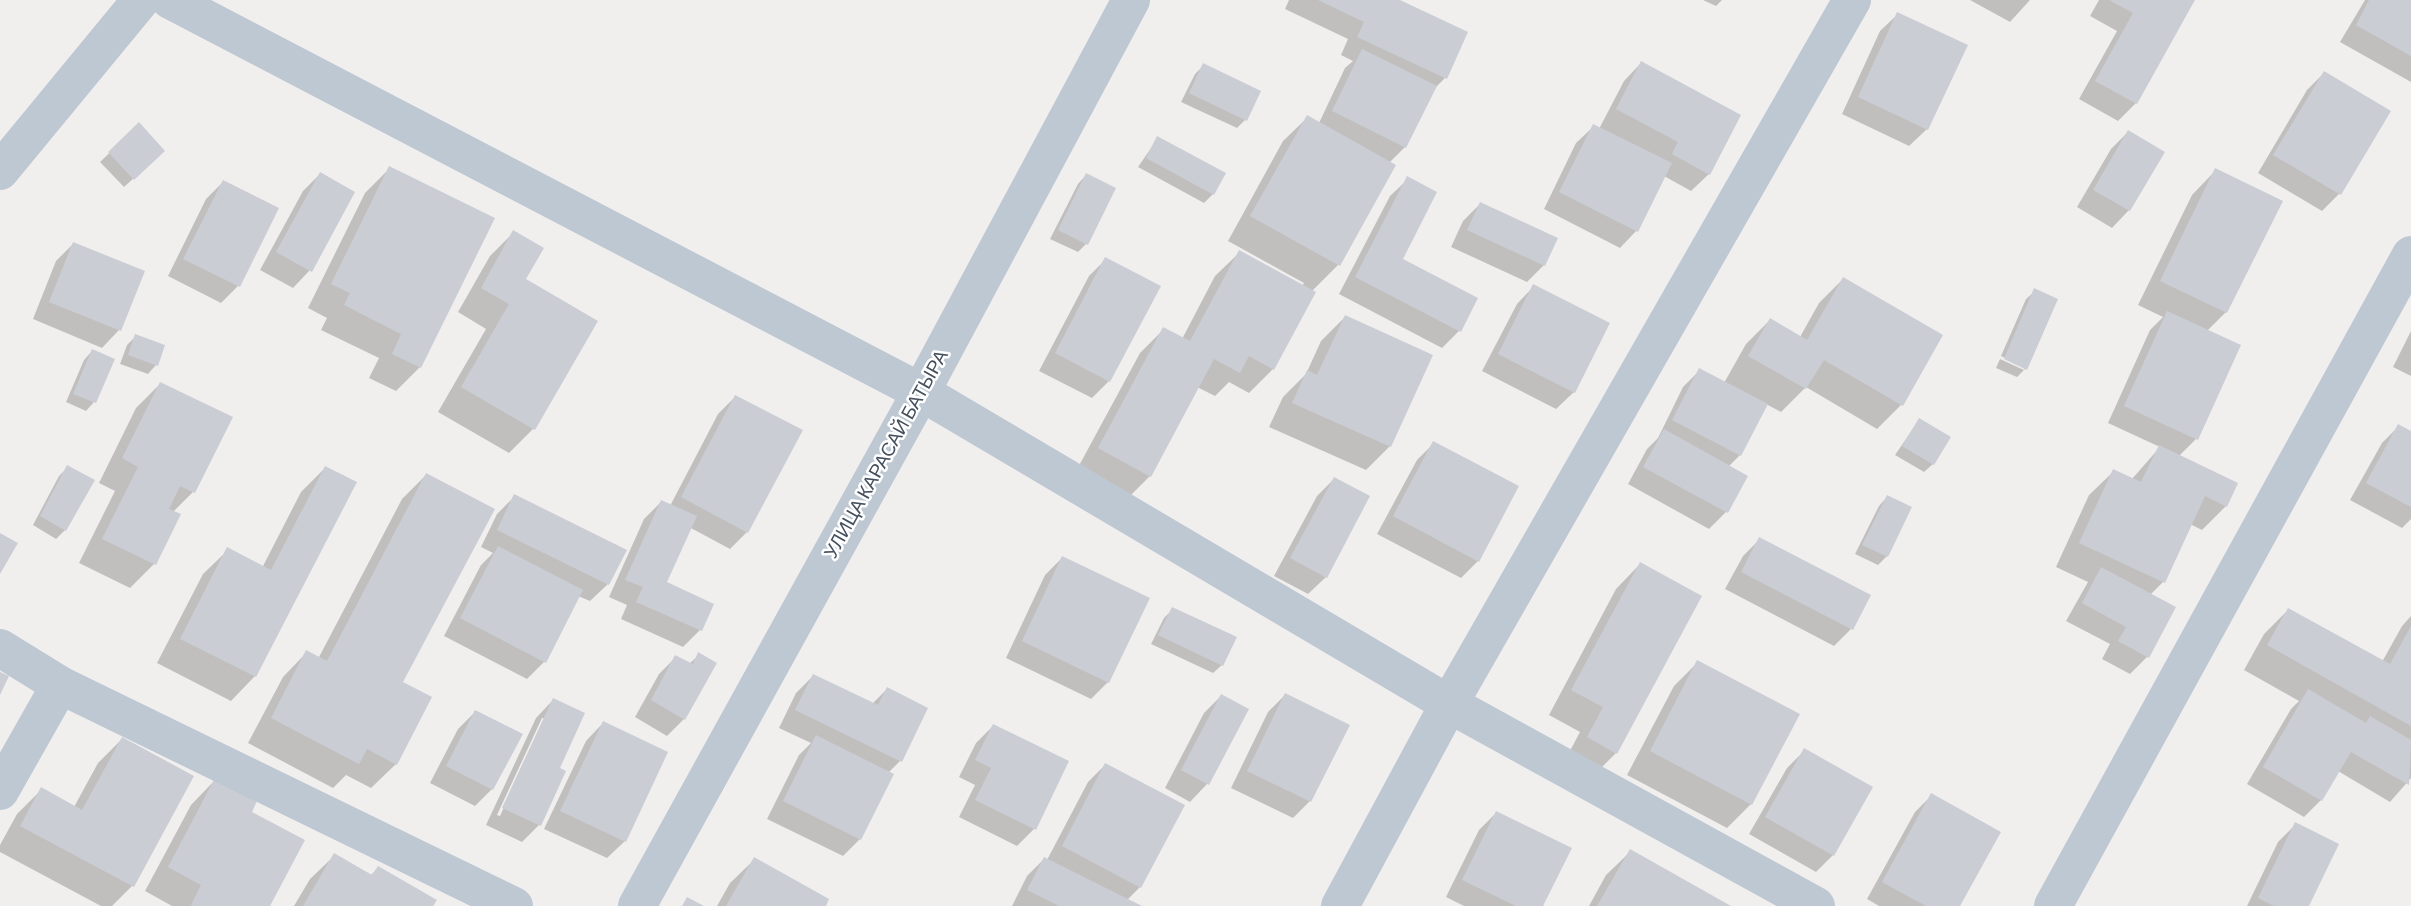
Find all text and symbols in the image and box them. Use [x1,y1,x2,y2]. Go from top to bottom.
street label: УЛИЦА КАРАСАЙ БАТЫРА [819,346,953,562]

